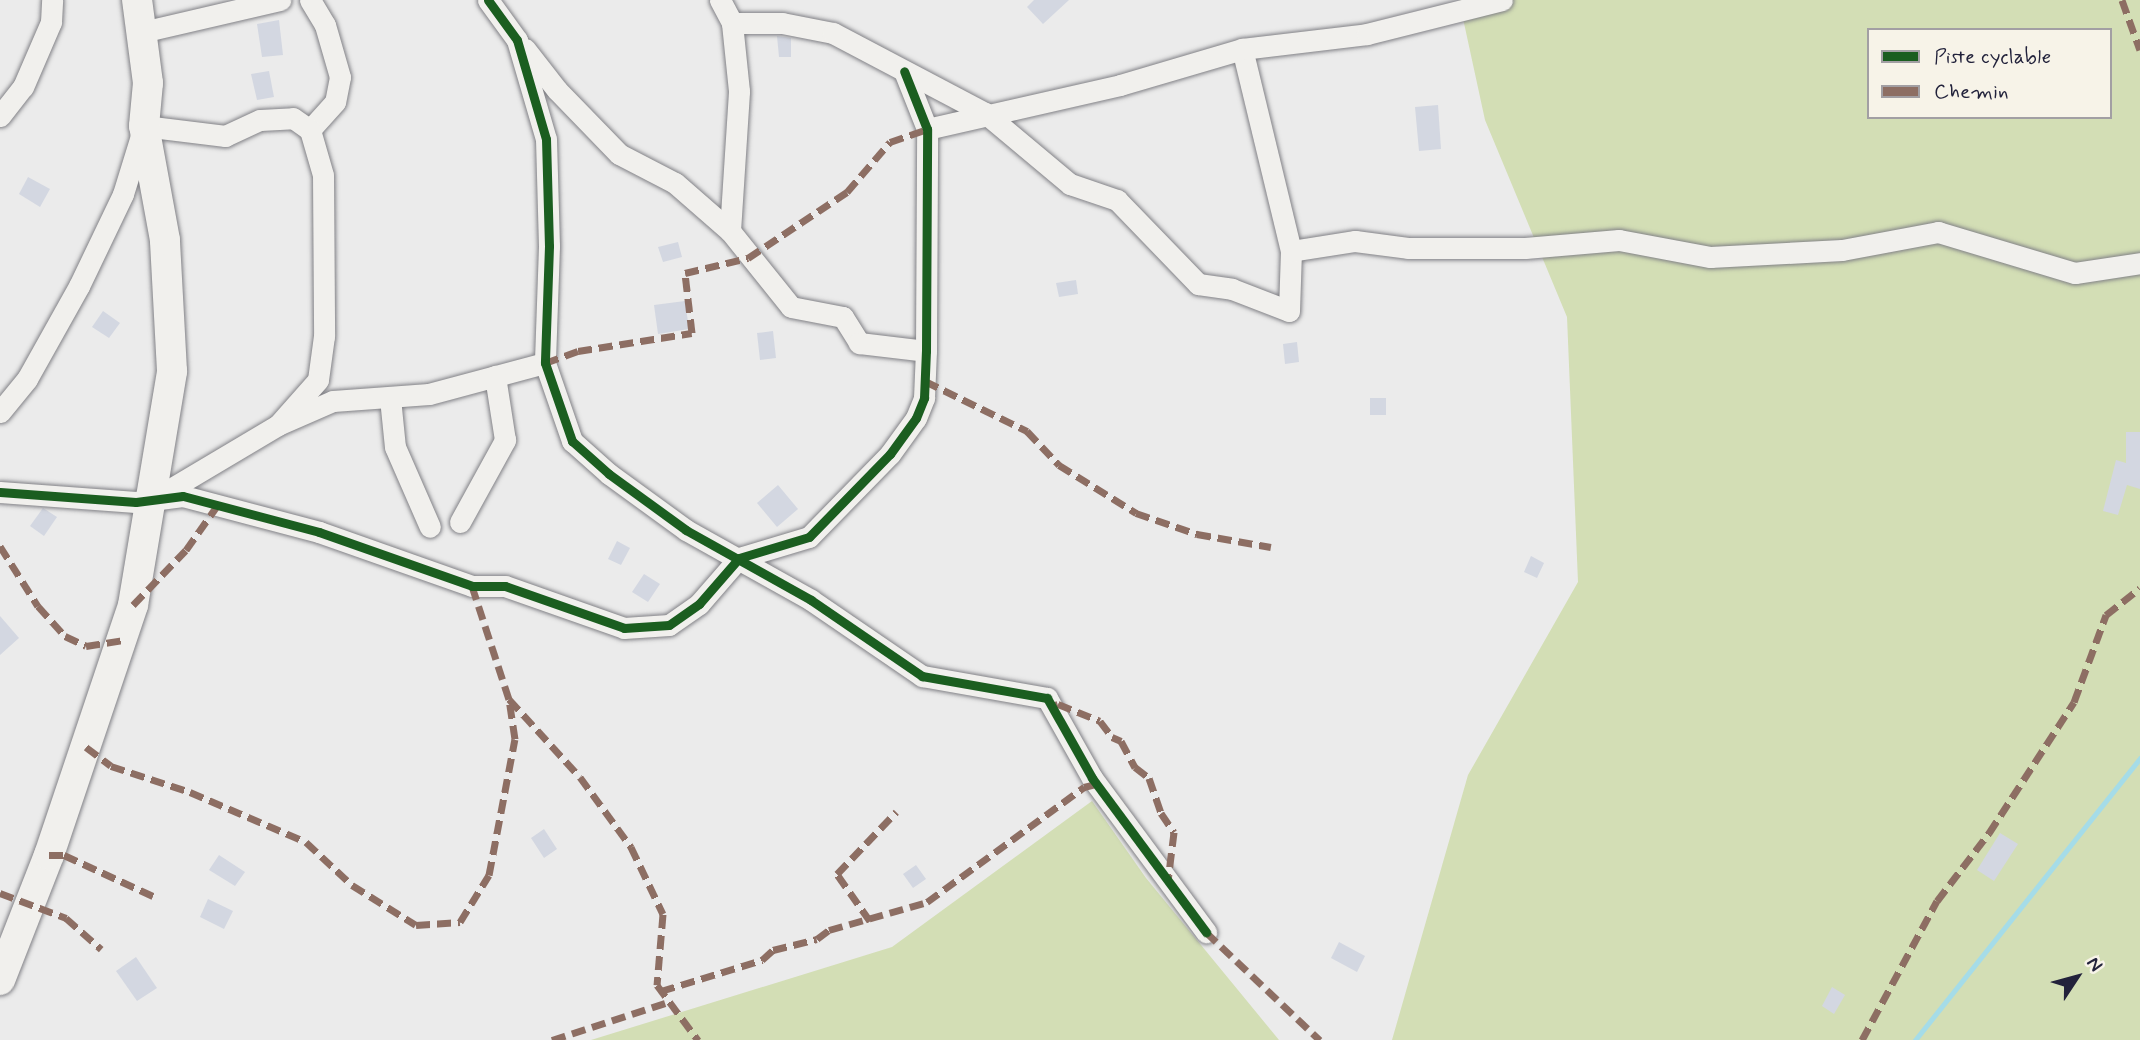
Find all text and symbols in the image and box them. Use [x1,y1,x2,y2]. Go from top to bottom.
legend [1867,28,2112,119]
text: Piste cyclable [1934,43,2051,71]
text: Chemin [1934,78,2008,106]
north arrow [2042,942,2112,1012]
text: N [2081,952,2108,977]

